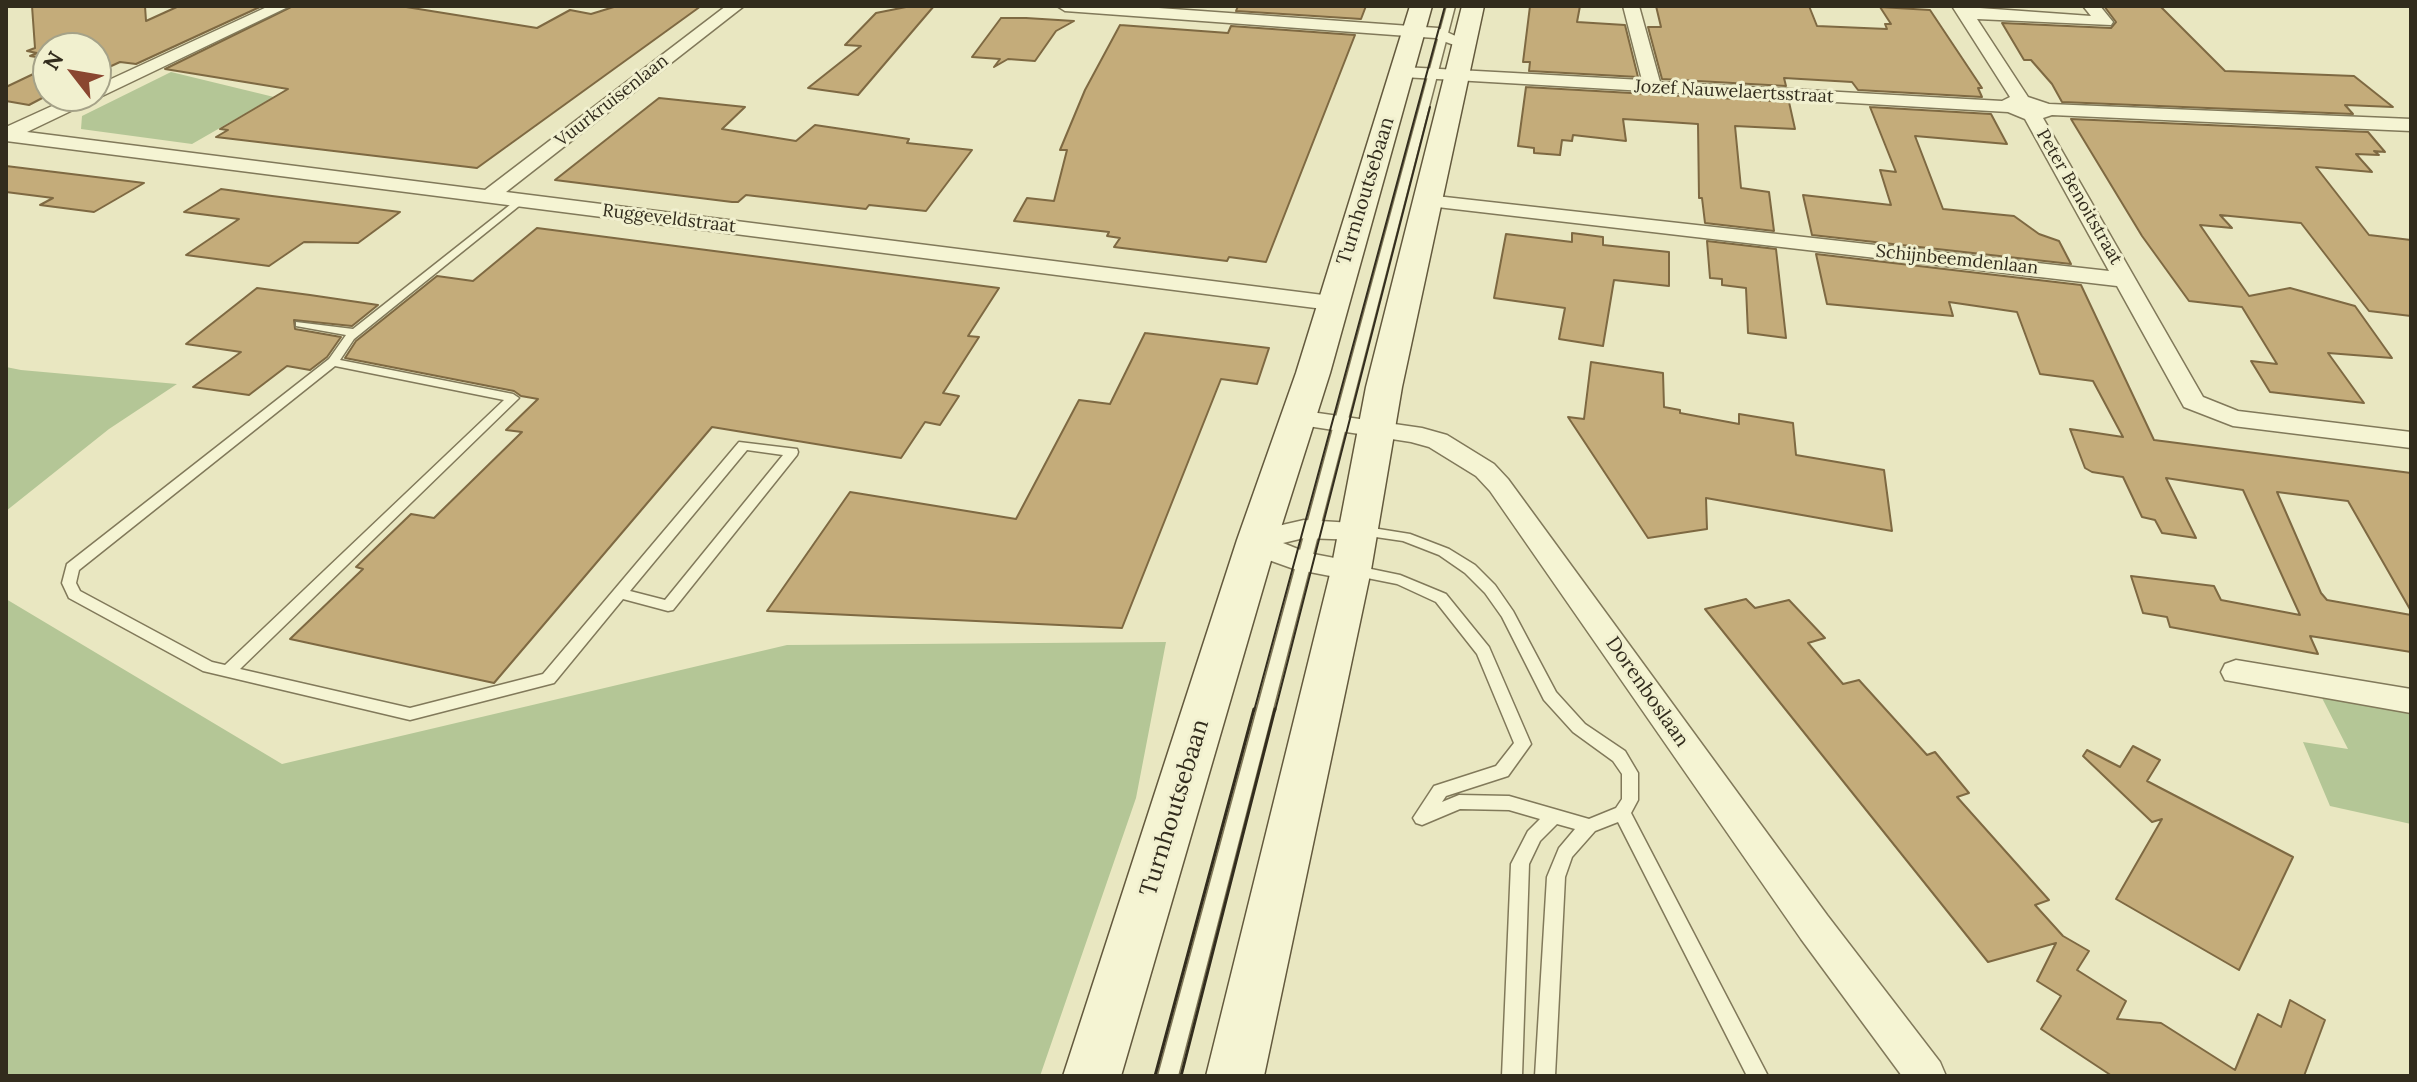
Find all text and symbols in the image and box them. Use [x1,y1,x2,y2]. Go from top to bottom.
north arrow [32,32,112,112]
text: N [37,46,70,75]
street label: Vuurkruisenlaan [551,50,673,152]
street label: Jozef Nauwelaertsstraat [1634,76,1834,108]
street label: Turnhoutsebaan [1332,114,1400,268]
street label: Peter Benoitstraat [2031,125,2127,269]
street label: Ruggeveldstraat [601,200,737,238]
street label: Schijnbeemdenlaan [1875,241,2039,279]
street label: Dorenboslaan [1600,632,1694,752]
street label: Turnhoutsebaan [1134,716,1216,900]

